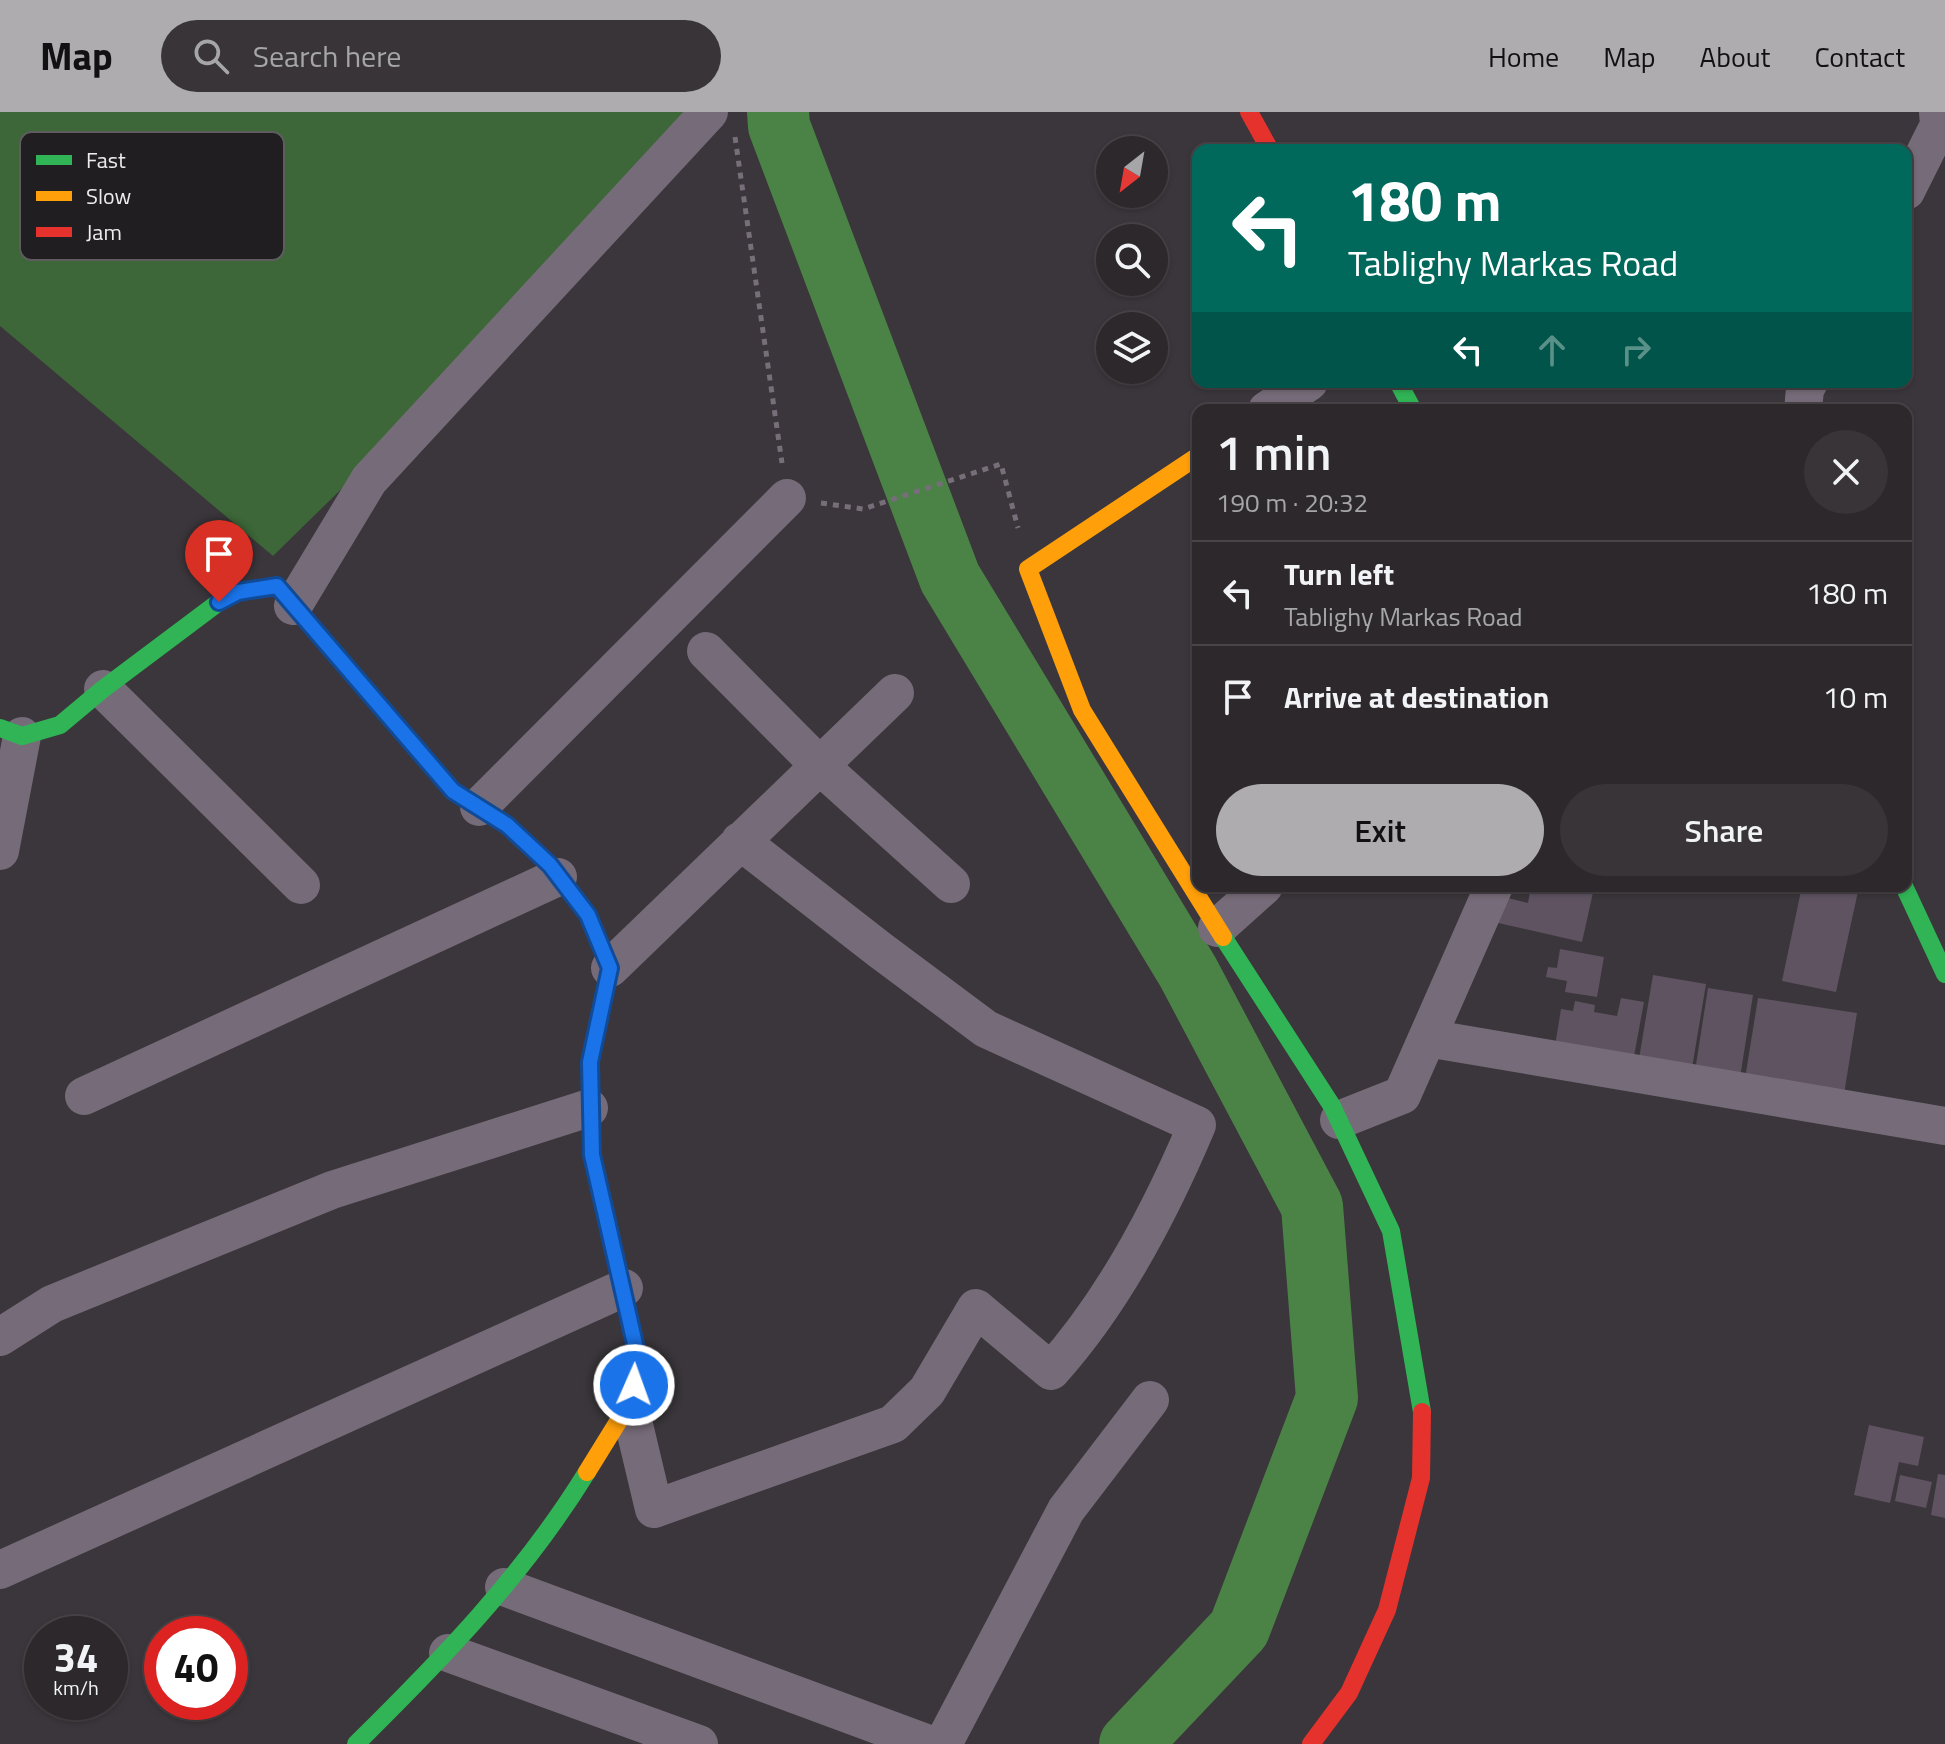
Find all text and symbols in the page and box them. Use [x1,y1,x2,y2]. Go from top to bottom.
search box [161,20,721,92]
text: Map [40,27,113,85]
text: Search here [253,33,402,79]
icon: search [189,34,233,78]
text: Home [1488,35,1559,78]
text: Map [1603,35,1656,78]
text: About [1700,35,1770,78]
text: Contact [1814,35,1905,78]
legend [20,132,284,260]
north arrow [1096,136,1168,208]
map controls [1096,136,1168,384]
text: Fast [86,143,126,177]
text: 180 m [1348,158,1501,243]
icon: left [1216,176,1320,280]
text: Slow [86,179,132,213]
text: Jam [86,215,122,249]
button: search [1096,224,1168,296]
text: Tablighy Markas Road [1348,235,1678,290]
button: layers [1096,312,1168,384]
icon: left [1446,328,1490,372]
icon: ahead [1530,328,1574,372]
icon: right [1614,328,1658,372]
text: 1 min [1216,416,1331,489]
button: close [1804,430,1888,514]
text: 190 m · 20:32 [1216,483,1368,522]
pin [185,520,253,602]
icon: arrive [197,532,241,576]
text: Turn left [1284,551,1394,597]
text: 180 m [1806,570,1888,616]
icon: left [1216,571,1260,615]
text: Tablighy Markas Road [1284,597,1523,636]
text: Arrive at destination [1284,674,1549,720]
text: 10 m [1823,674,1888,720]
icon: arrive [1216,675,1260,719]
button: Exit [1216,784,1544,876]
button: Share [1560,784,1888,876]
position arrow [592,1343,676,1427]
speed limit sign: 40 [144,1616,248,1720]
text: 34 [54,1627,98,1688]
text: km/h [53,1672,99,1703]

